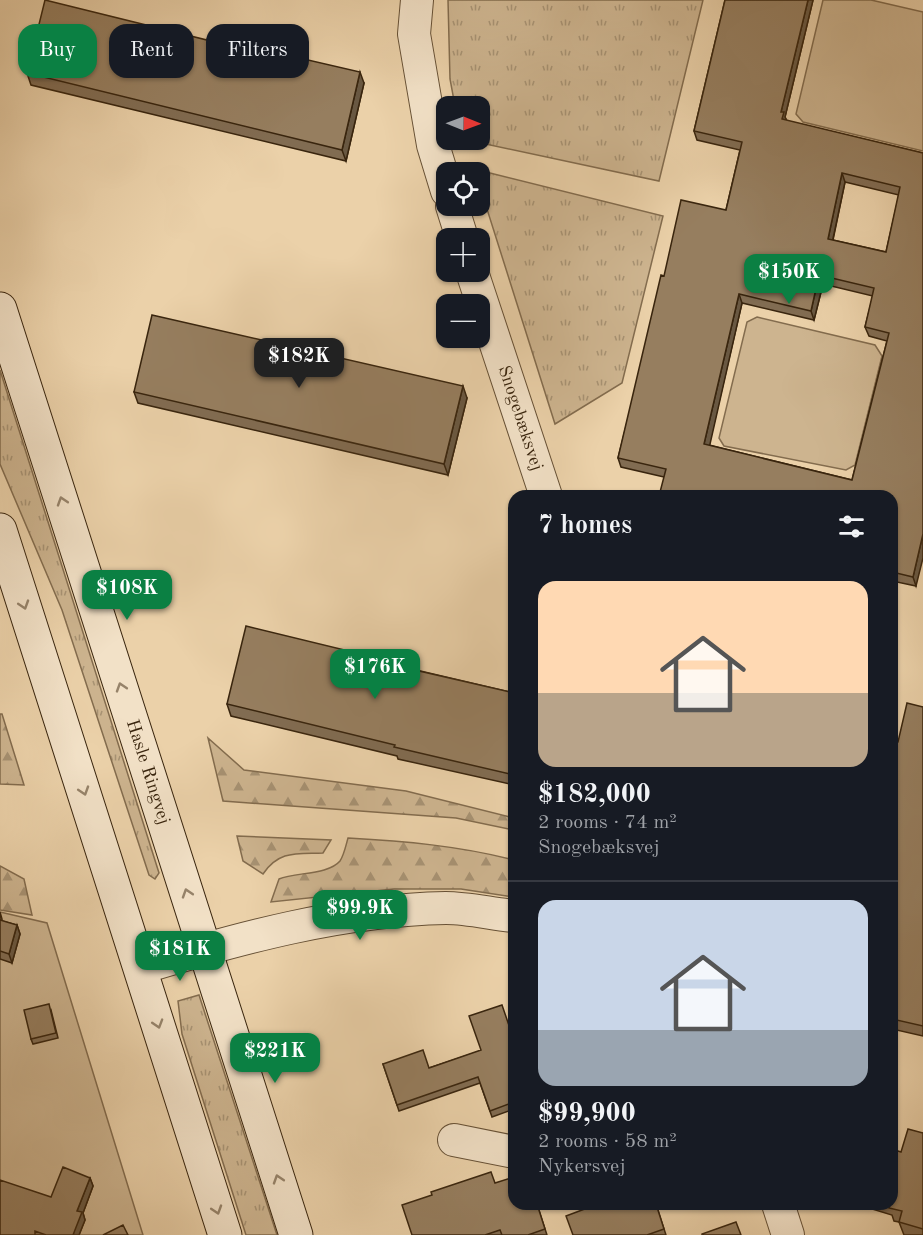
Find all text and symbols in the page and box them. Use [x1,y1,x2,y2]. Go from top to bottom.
chip: Buy [18,24,97,78]
chip: Rent [109,24,194,78]
chip: Filters [206,24,309,78]
north arrow [436,96,490,150]
map controls [436,96,490,348]
button: locate [436,162,490,216]
button: + [436,228,490,282]
pin: $150K [747,254,831,305]
text: $150K [758,263,820,283]
button: − [436,294,490,348]
pin: $182K [257,338,341,389]
text: $182K [268,347,330,367]
street label: Snogebæksvej [495,363,546,473]
one-way arrow [56,496,69,507]
icon: filters [835,510,868,543]
text: 7 homes [538,513,632,539]
pin: $108K [85,570,169,621]
text: $108K [96,579,158,599]
one-way arrow [17,599,30,610]
icon: home [649,620,757,728]
pin: $176K [333,649,417,700]
text: $176K [344,658,406,678]
one-way arrow [116,682,128,693]
street label: Hasle Ringvej [123,717,173,827]
text: $182,000 [538,782,651,808]
one-way arrow [77,785,89,796]
text: 2 rooms · 74 m² [538,813,677,833]
text: Snogebæksvej [538,838,660,858]
one-way arrow [182,888,194,899]
pin: $99.9K [311,890,409,941]
text: $99.9K [326,899,394,919]
pin: $181K [138,931,222,982]
icon: home [649,939,757,1047]
text: $181K [149,940,211,960]
one-way arrow [151,1018,163,1029]
pin: $221K [233,1033,317,1084]
text: $221K [244,1042,306,1062]
text: $99,900 [538,1101,636,1127]
text: 2 rooms · 58 m² [538,1132,677,1152]
text: Nykersvej [538,1157,626,1177]
one-way arrow [273,1174,285,1185]
one-way arrow [210,1204,222,1215]

